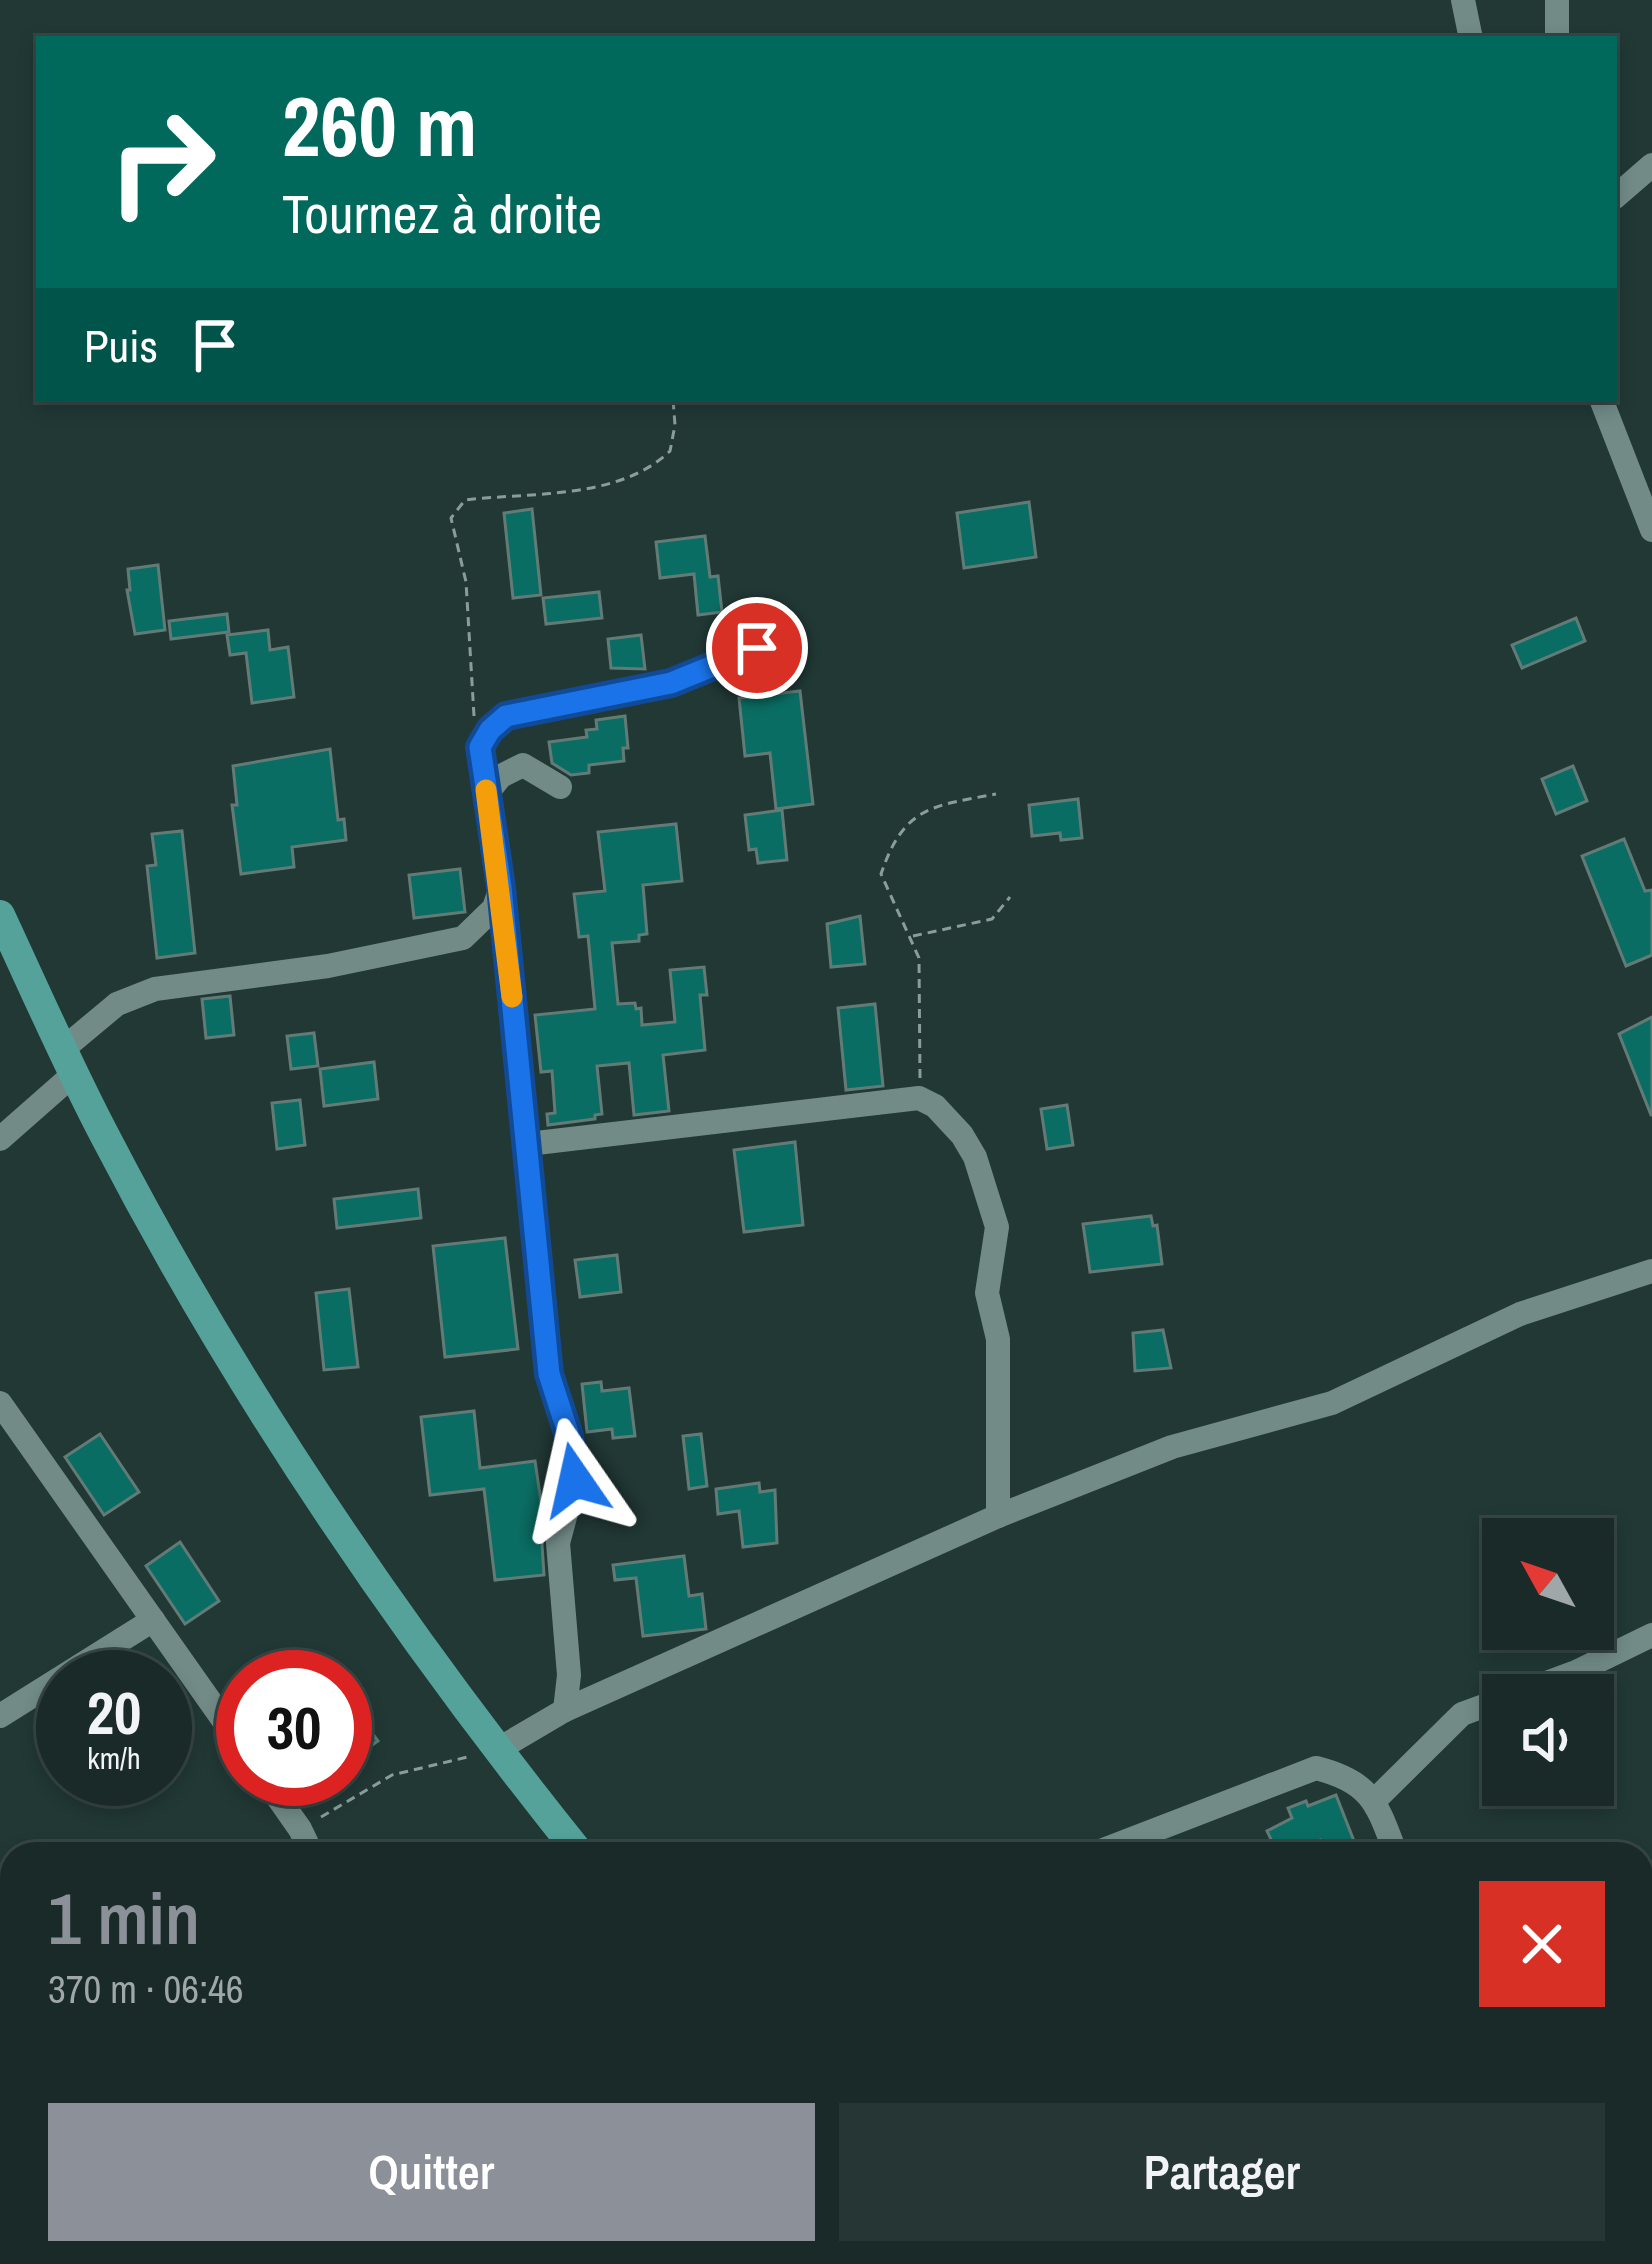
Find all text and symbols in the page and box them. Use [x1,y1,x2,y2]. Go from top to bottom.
text: 260 m [282,69,477,182]
icon: right [84,84,240,240]
text: Tournez à droite [282,177,602,250]
icon: arrive [182,312,248,378]
text: Puis [84,315,158,376]
pin [706,597,808,699]
icon: arrive [724,615,790,681]
position arrow [512,1417,638,1543]
north arrow [1482,1518,1614,1650]
map controls [1482,1518,1614,1806]
speed limit sign: 30 [216,1650,372,1806]
text: 20 [87,1672,141,1753]
button: sound [1482,1674,1614,1806]
text: km/h [87,1738,141,1778]
text: 1 min [48,1869,200,1966]
button: close [1479,1881,1605,2007]
text: 370 m · 06:46 [48,1963,244,2015]
button: Quitter [48,2103,815,2241]
button: Partager [839,2103,1605,2241]

